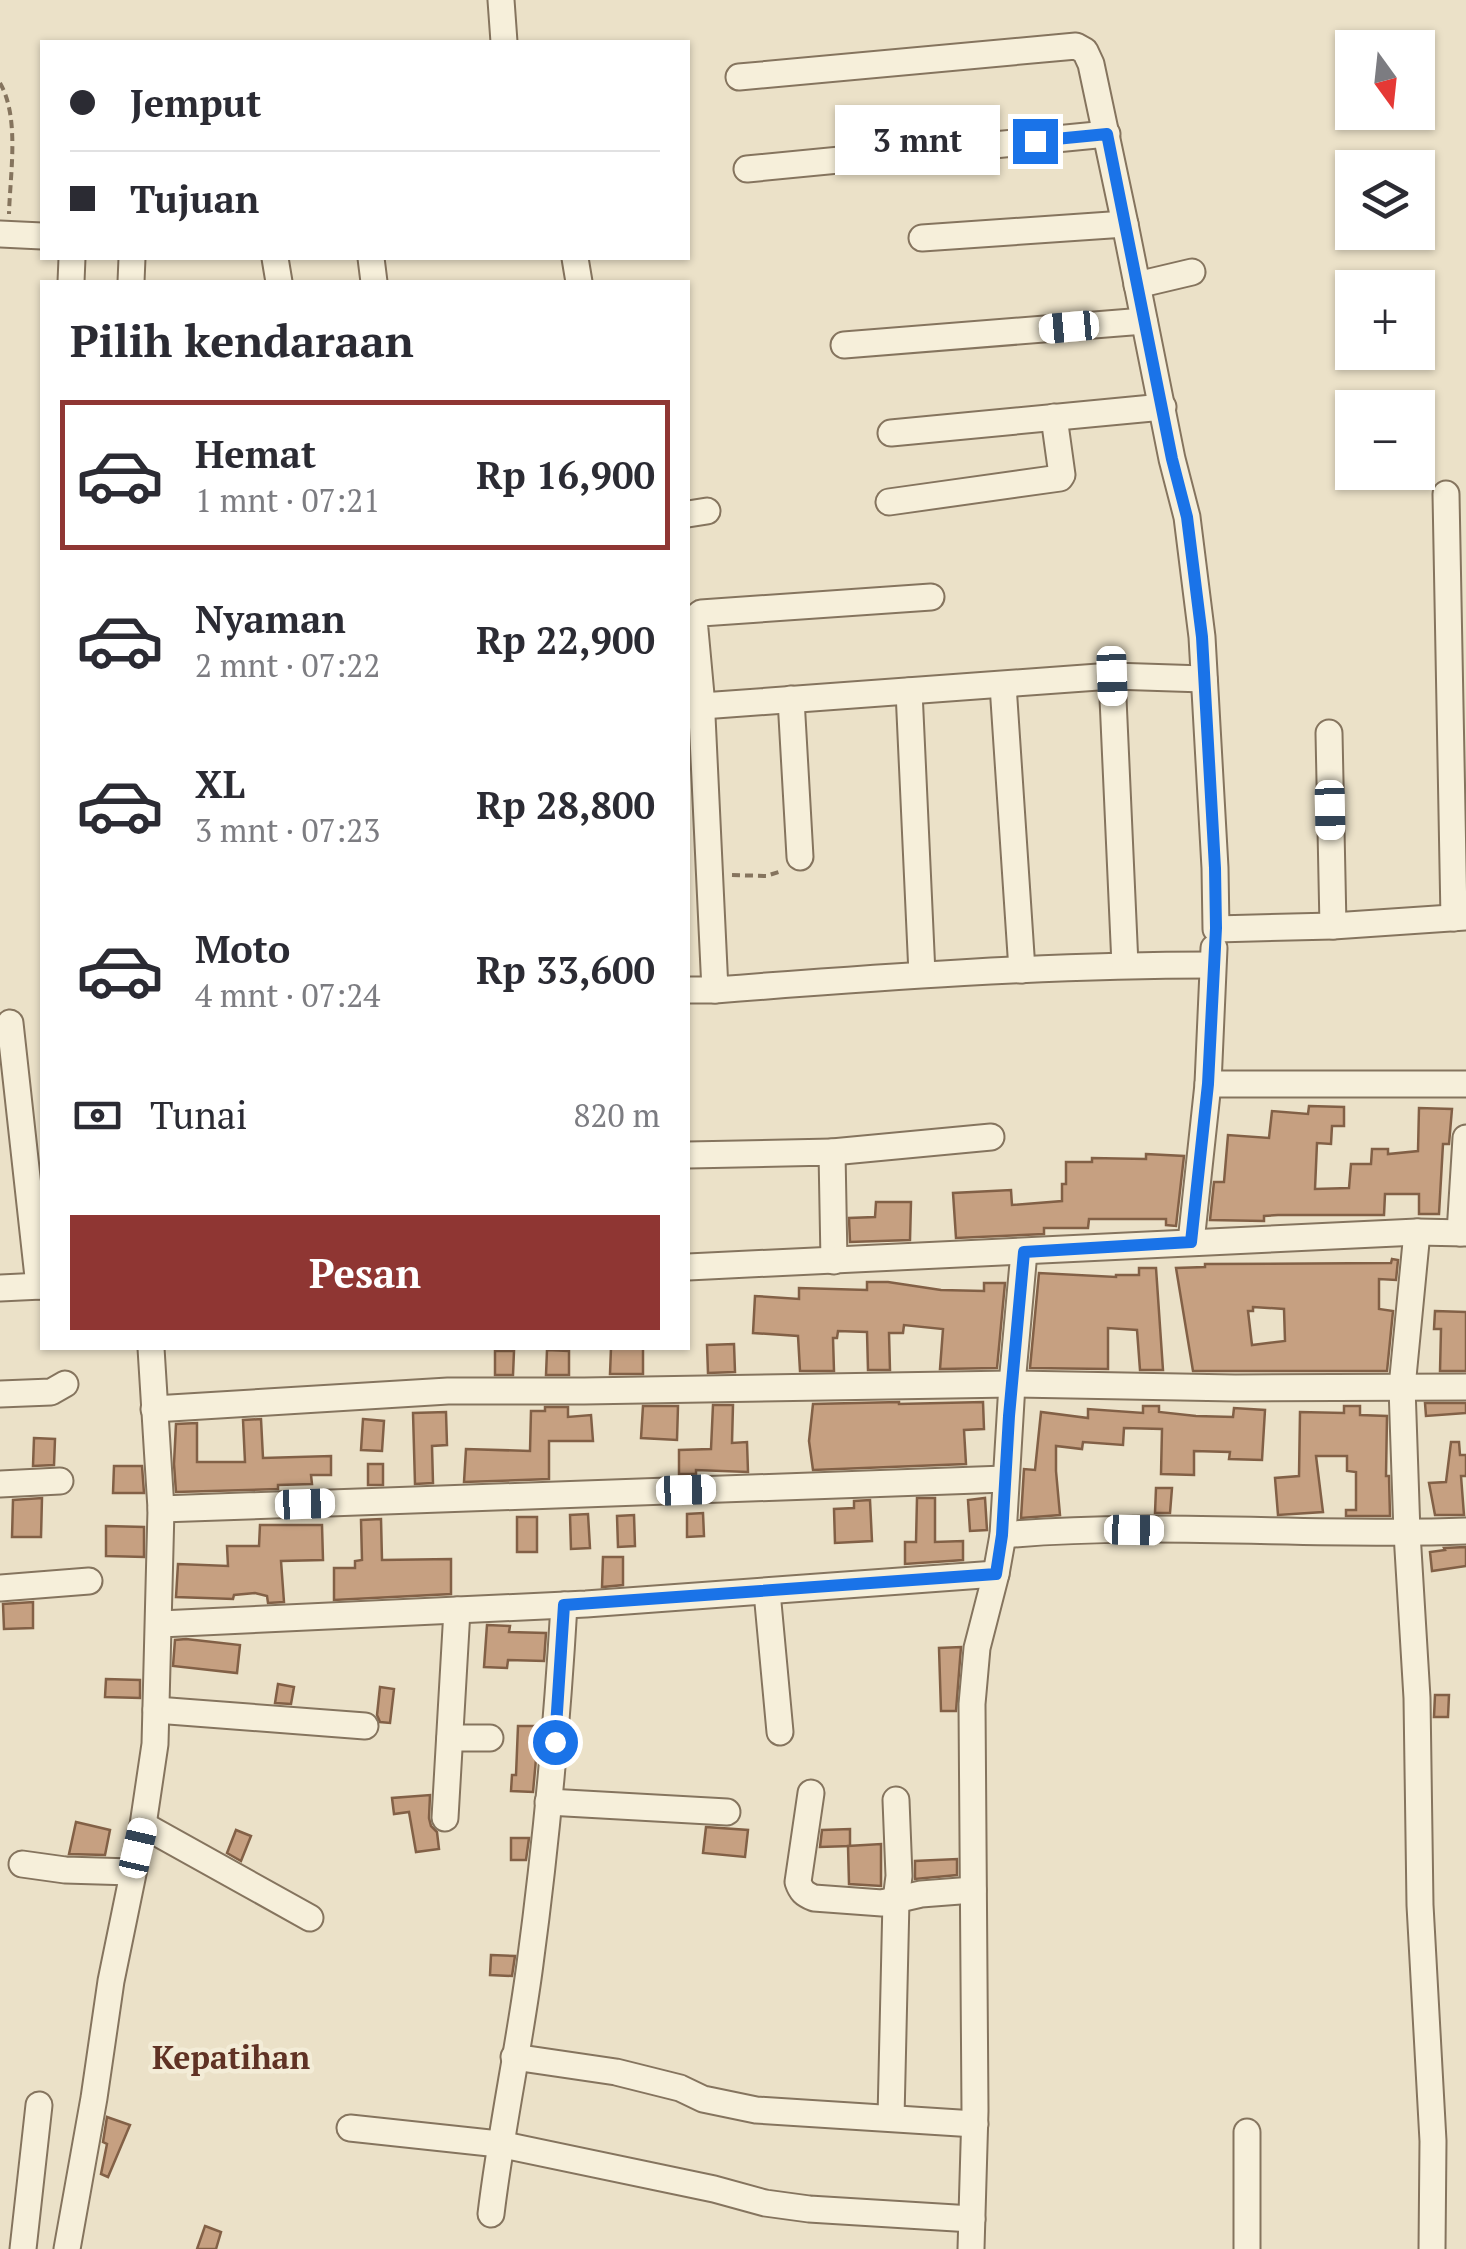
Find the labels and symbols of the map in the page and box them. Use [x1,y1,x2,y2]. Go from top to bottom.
north arrow [1335,30,1435,130]
callout: 3 mnt [835,106,1000,176]
route end [1013,119,1058,164]
car [1038,309,1100,345]
car [1096,645,1128,707]
car [1314,780,1346,840]
car [655,1474,717,1506]
car [274,1488,336,1520]
car [1104,1514,1164,1546]
route start [533,1720,578,1765]
car [117,1815,159,1881]
district label: Kepatihan [152,2036,310,2078]

